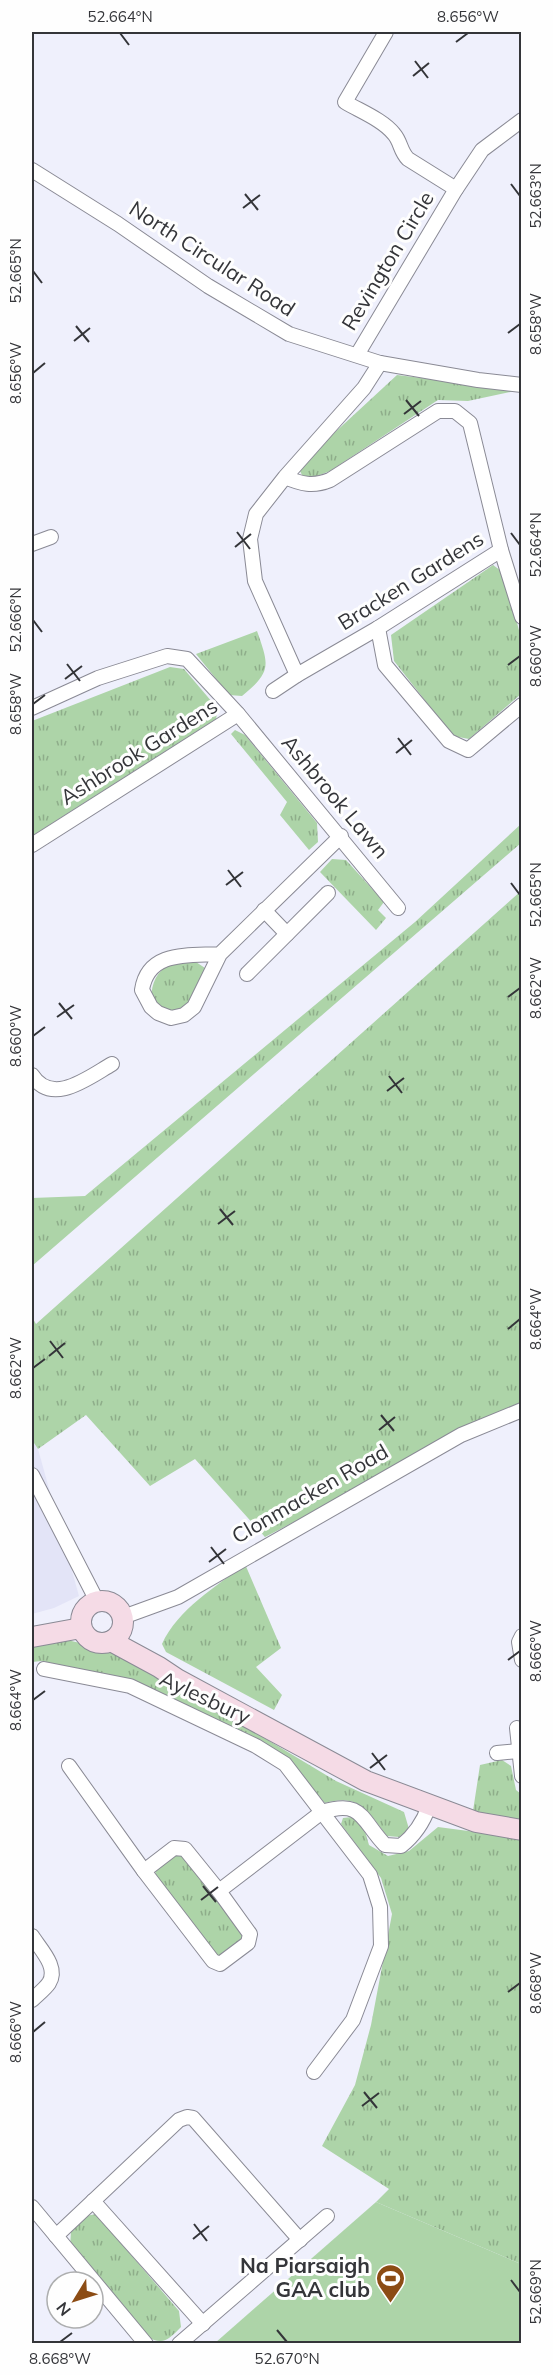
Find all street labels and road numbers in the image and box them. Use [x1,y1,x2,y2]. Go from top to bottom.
street label: Revington Circle [335,186,439,335]
street label: North Circular Road [125,195,300,321]
street label: Bracken Gardens [333,525,488,635]
street label: Ashbrook Gardens [55,692,222,810]
street label: Ashbrook Lawn [277,729,395,863]
street label: Clonmacken Road [227,1438,392,1548]
street label: Aylesbury [156,1665,255,1729]

